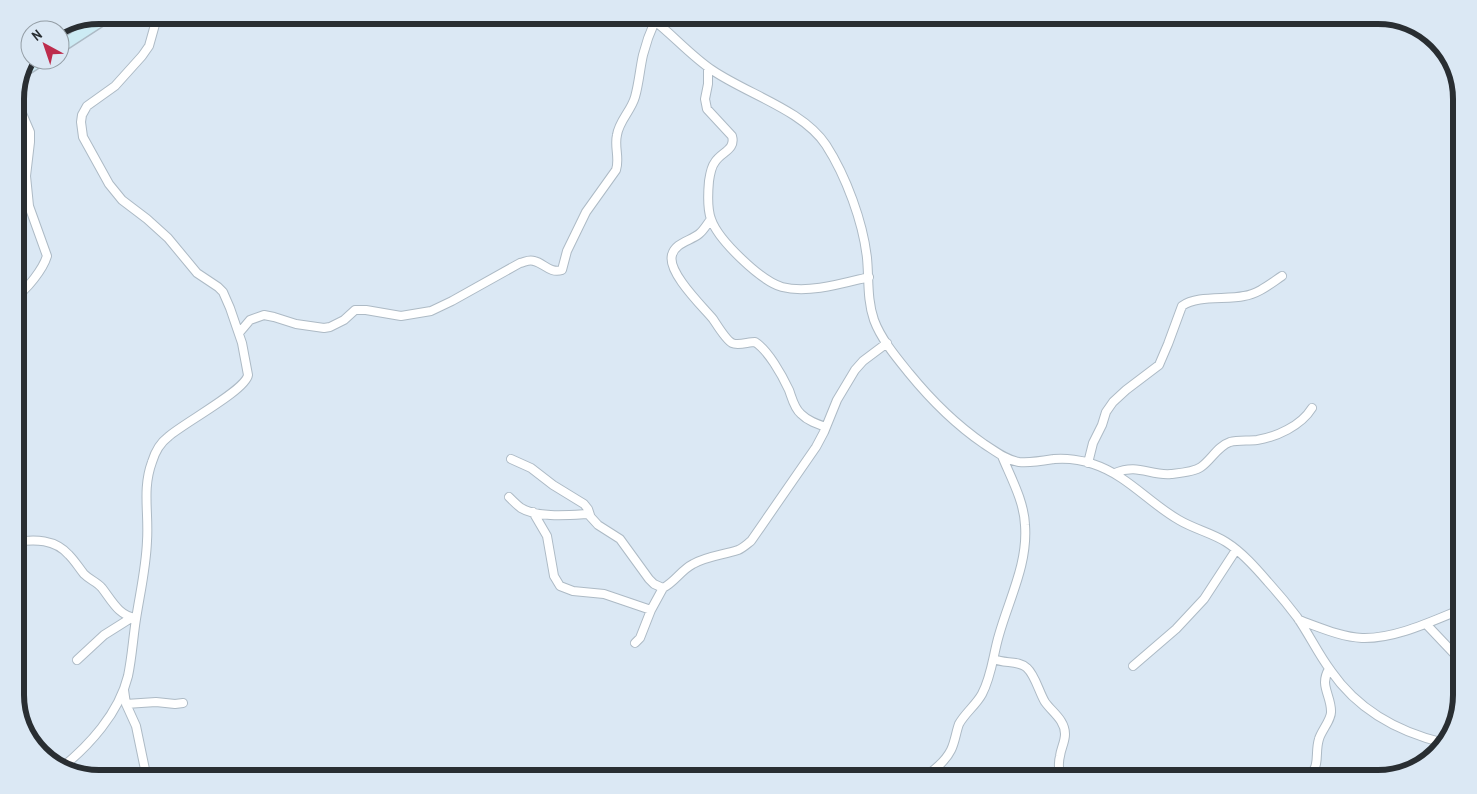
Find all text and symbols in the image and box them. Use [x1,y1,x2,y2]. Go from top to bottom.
north arrow [20,20,70,70]
text: N [28,25,46,45]

